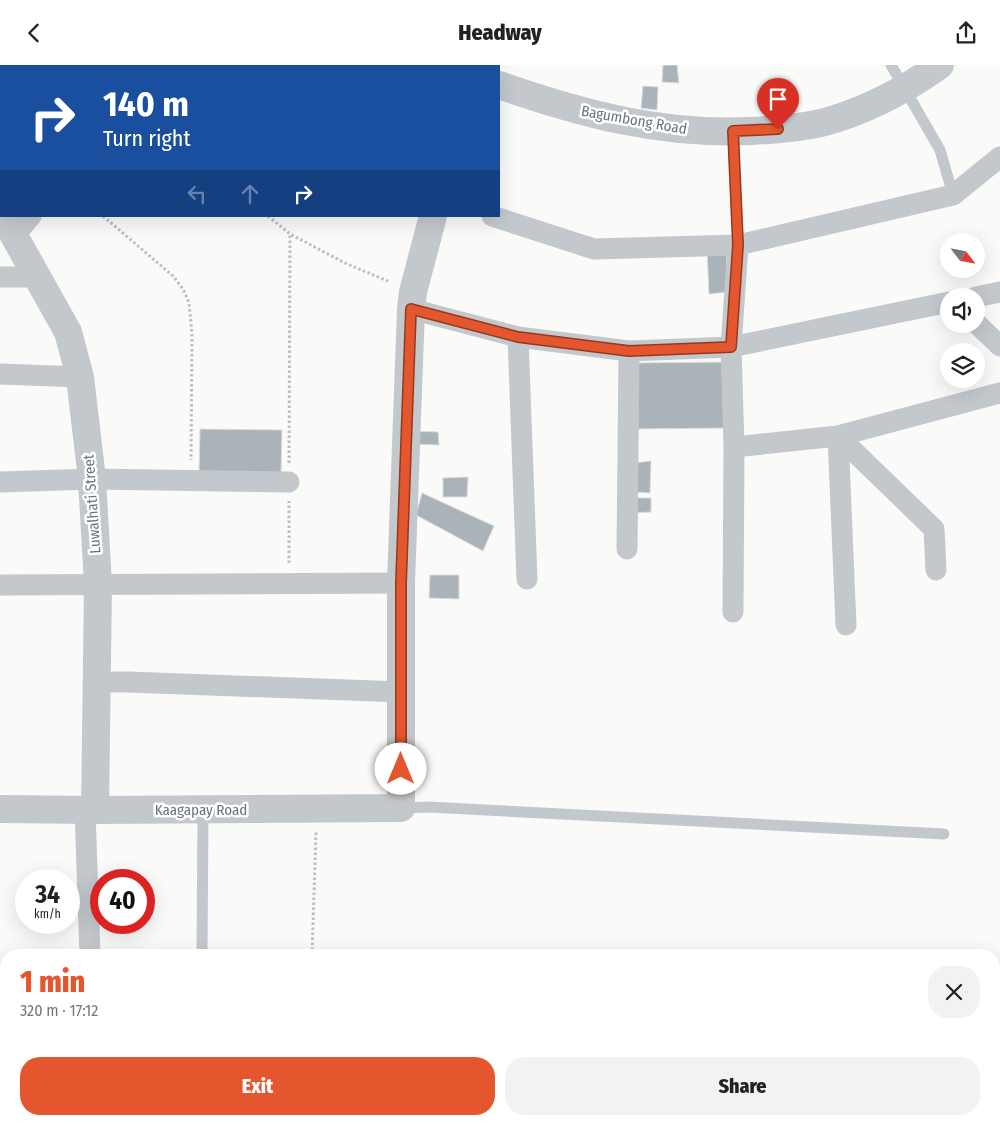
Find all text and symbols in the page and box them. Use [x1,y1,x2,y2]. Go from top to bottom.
icon: back [20,19,48,47]
text: Headway [458,19,542,46]
icon: share [952,19,980,47]
pin [757,78,799,129]
text: 140 m [103,83,189,125]
icon: right [20,85,85,150]
icon: arrive [764,85,792,113]
street label: Bagumbong Road [580,102,688,138]
text: Turn right [103,125,191,152]
icon: left [183,180,211,208]
icon: ahead [236,180,264,208]
icon: right [289,180,317,208]
north arrow [940,233,985,277]
map controls [940,233,985,388]
button: sound [940,288,985,333]
button: layers [940,343,985,388]
street label: Luwalhati Street [80,454,104,554]
position arrow [374,742,426,794]
street label: Kaagapay Road [155,801,247,819]
speed limit sign: 40 [90,869,155,934]
text: 34 [35,880,60,910]
text: km/h [34,907,61,921]
text: 1 min [20,964,85,1000]
button: close [928,966,980,1018]
text: 320 m · 17:12 [20,1001,98,1020]
button: Exit [20,1057,495,1115]
button: Share [505,1057,980,1115]

